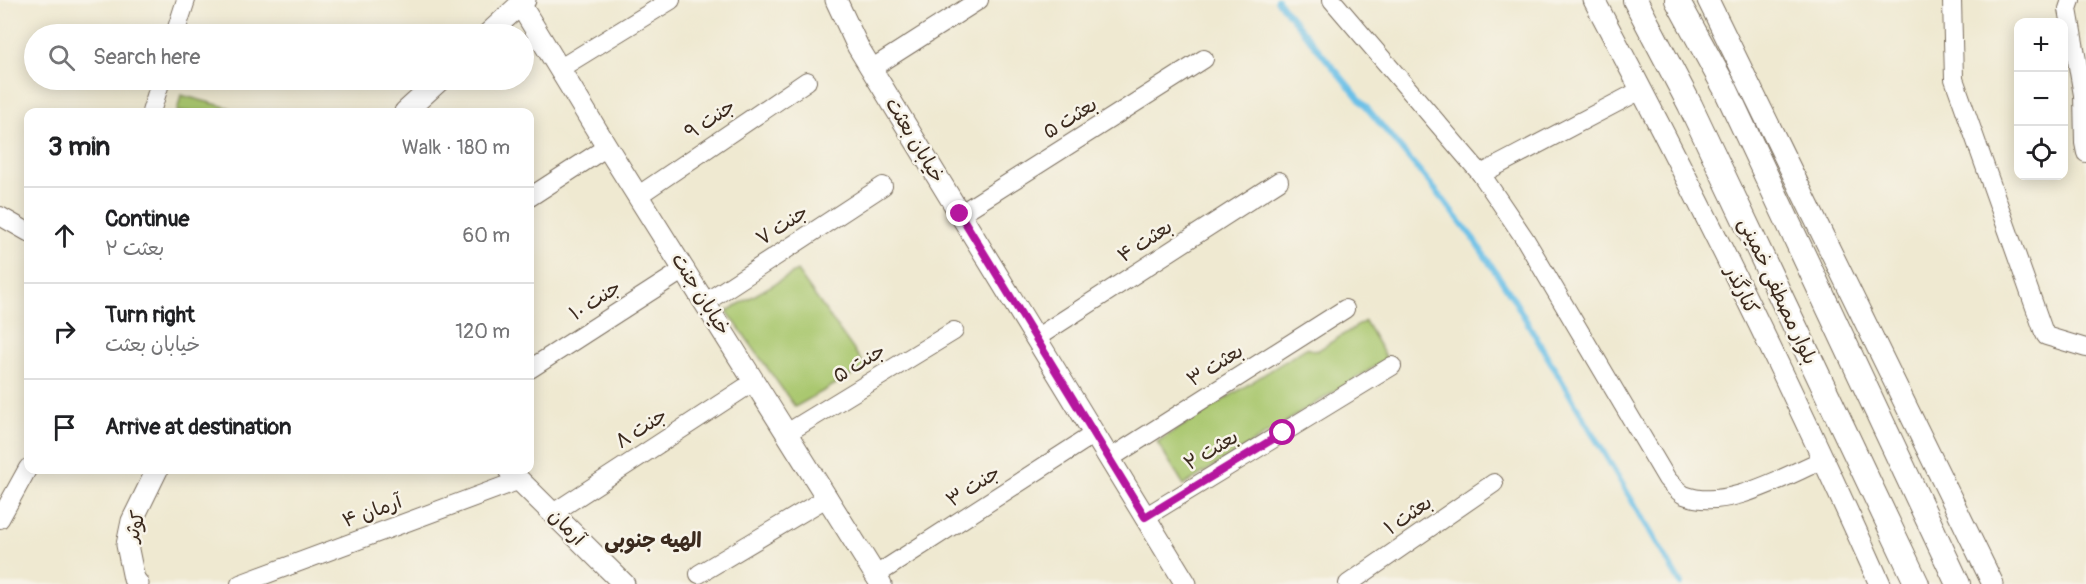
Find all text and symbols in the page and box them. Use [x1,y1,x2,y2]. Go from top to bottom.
map controls [2014,18,2068,180]
button: + [2014,18,2068,72]
search box [24,24,534,90]
icon: search [45,41,78,74]
text: Search here [93,43,200,71]
button: − [2014,72,2068,126]
street label: بعثت ۵ [1038,92,1102,144]
street label: جنت ۹ [680,93,740,145]
street label: خیابان بعثت [880,93,950,187]
button: locate [2014,126,2068,180]
text: 3 min [48,131,110,163]
text: Walk · 180 m [402,135,510,160]
street label: جنت ۷ [751,199,813,251]
route end [946,200,972,226]
text: Continue [105,205,189,233]
street label: بلوار مصطفی خمینی [1733,213,1823,369]
street label: بعثت ۴ [1113,214,1177,268]
icon: ahead [48,219,81,252]
text: 60 m [463,223,510,248]
text: بعثت ۲ [105,236,164,261]
street label: خیابان جنت [666,248,736,340]
street label: کنارگذر [1719,260,1764,318]
street label: جنت ۱۰ [564,274,626,326]
text: Turn right [105,301,195,329]
icon: right [48,315,81,348]
text: 120 m [455,319,510,344]
text: خیابان بعثت [105,332,200,357]
street label: جنت ۵ [828,338,890,388]
street label: بعثت ۳ [1182,338,1248,392]
street label: جنت ۸ [610,402,672,454]
icon: arrive [48,411,81,444]
text: Arrive at destination [105,413,291,441]
route start [1269,419,1295,445]
street label: بعثت ۲ [1179,424,1243,476]
street label: جنت ۳ [941,459,1005,513]
street label: آرمان ۴ [339,488,406,533]
street label: بعثت ۱ [1379,490,1437,540]
street label: آرمان [543,503,592,552]
street label: کوثر [118,508,151,546]
district label: الهیه جنوبی [604,527,702,554]

